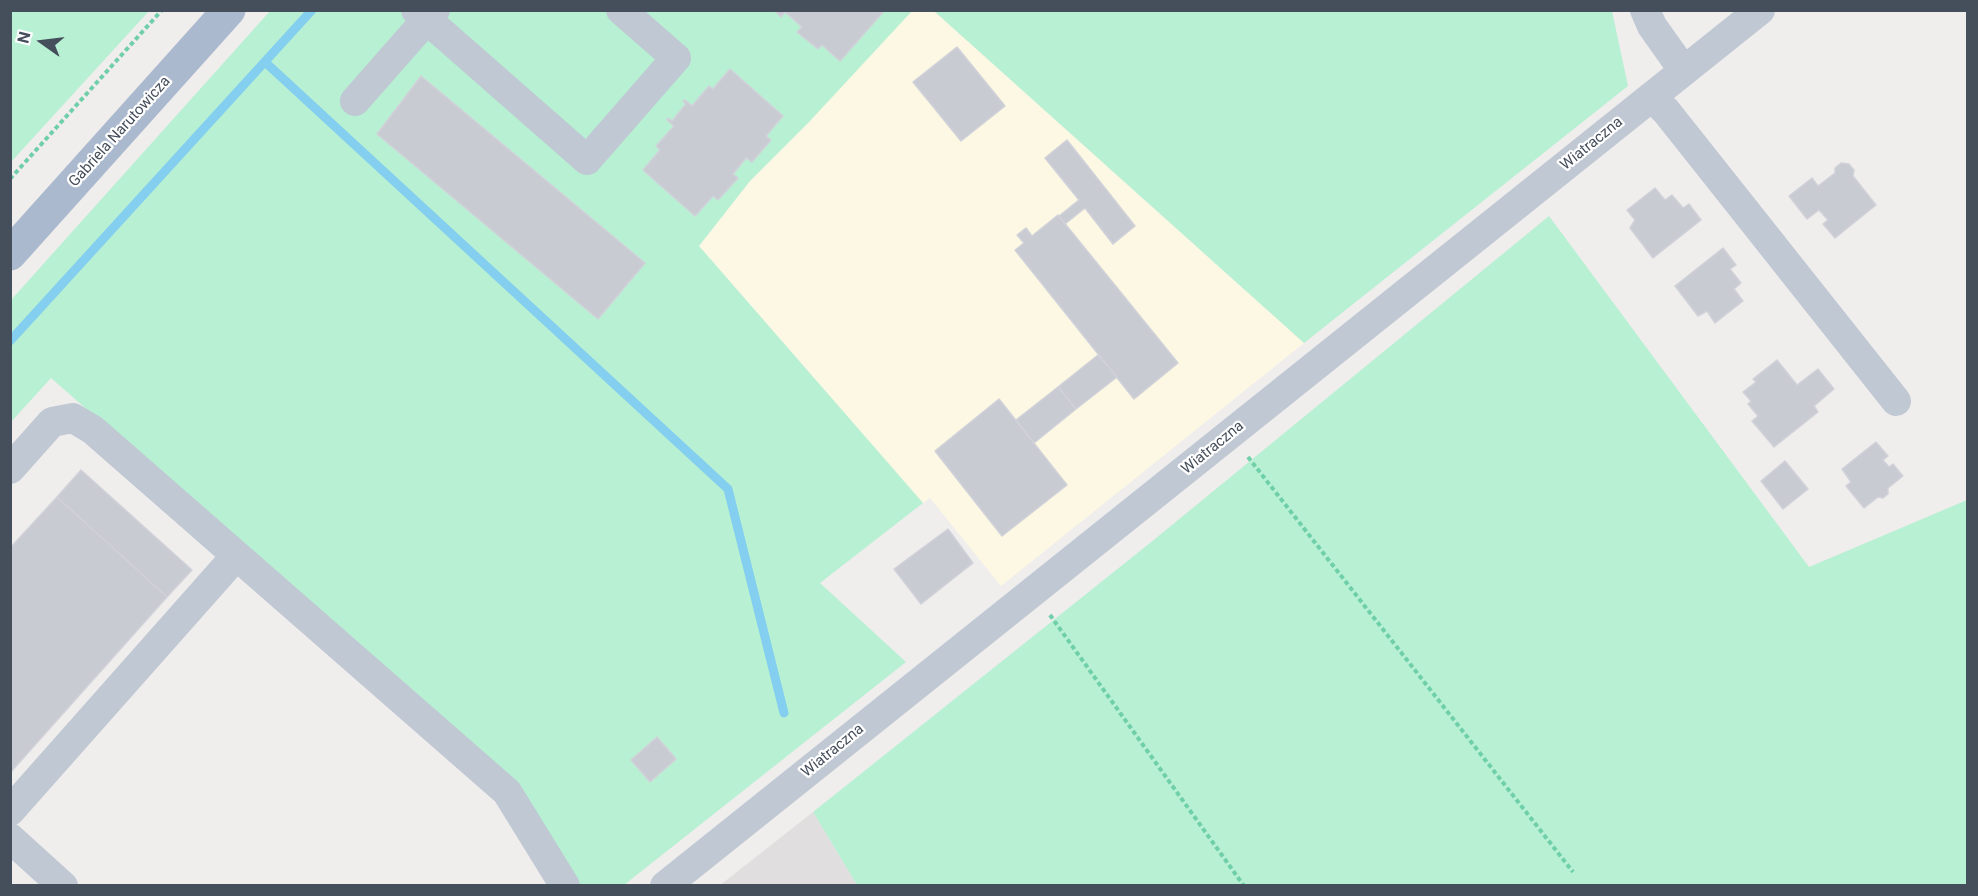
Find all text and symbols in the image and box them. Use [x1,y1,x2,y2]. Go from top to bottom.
north arrow [12,12,72,72]
text: N [13,30,35,45]
street label: Gabriela Narutowicza [65,73,175,191]
street label: Wiatraczna [1557,113,1627,175]
street label: Wiatraczna [1178,417,1248,479]
street label: Wiatraczna [798,720,868,782]

